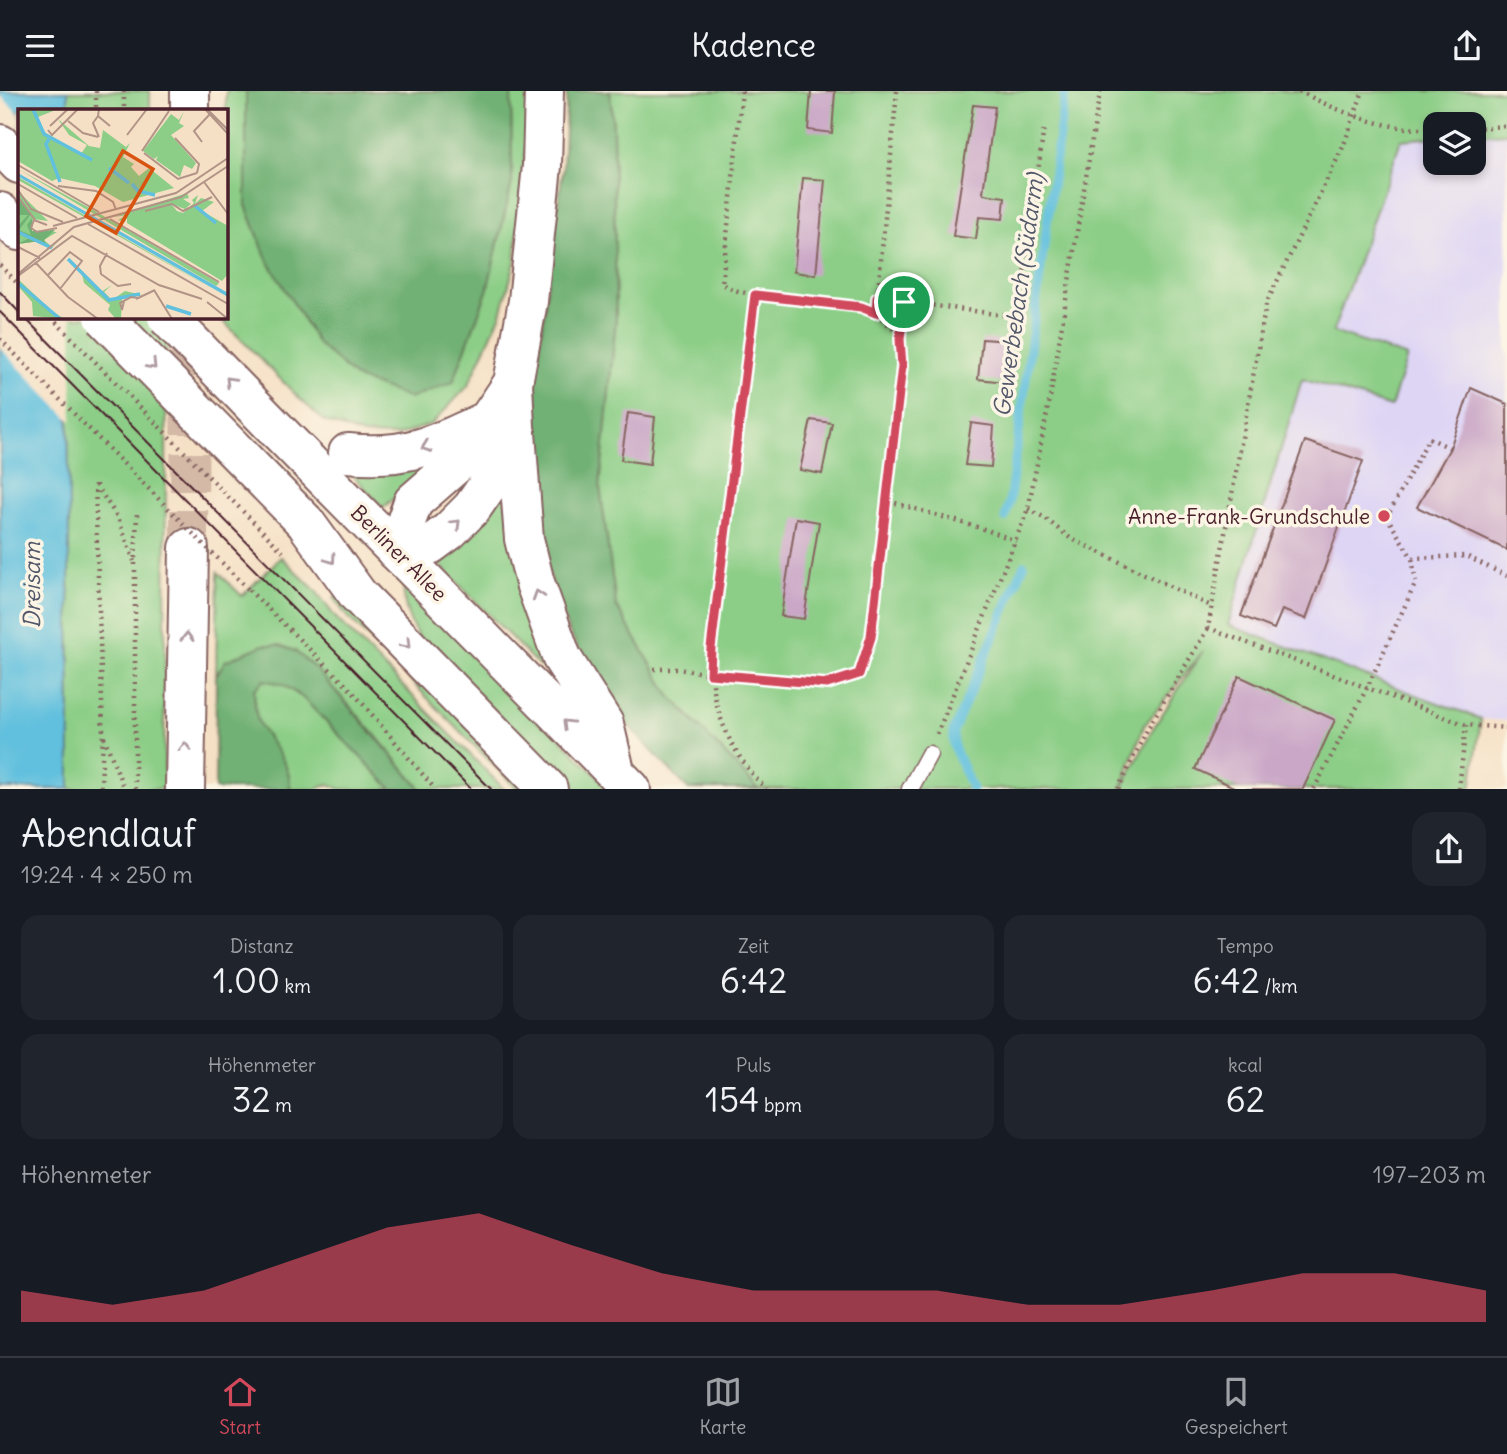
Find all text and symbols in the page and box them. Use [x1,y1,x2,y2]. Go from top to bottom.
text: Kadence [691,25,816,66]
icon: menu [21,27,59,65]
icon: share [1448,27,1486,65]
inset map [18,109,228,319]
map controls [1423,112,1486,175]
button: layers [1423,112,1486,175]
water label: Gewerbebach (Südarm) [987,169,1050,419]
pin [874,272,934,332]
icon: arrive [885,283,923,321]
one-way arrow [144,357,157,370]
one-way arrow [225,376,238,389]
one-way arrow [420,439,432,453]
street label: Berliner Allee [345,499,453,607]
place label: Anne-Frank-Grundschule [1128,503,1370,530]
marker: Anne-Frank-Grundschule [1376,508,1392,524]
one-way arrow [448,519,461,532]
water label: Dreisam [17,541,46,628]
one-way arrow [323,551,336,563]
one-way arrow [532,589,546,601]
one-way arrow [179,631,195,641]
one-way arrow [397,636,410,649]
one-way arrow [563,720,576,733]
one-way arrow [177,741,193,752]
text: Abendlauf [21,810,196,857]
button: share [1412,812,1486,886]
text: 19:24 · 4 × 250 m [21,860,193,889]
text: Distanz [230,934,294,958]
text: Zeit [738,934,769,958]
text: Tempo [1217,934,1274,958]
text: 1.00 [213,958,280,1002]
text: 6:42 [720,958,787,1002]
text: 6:42 [1193,958,1260,1002]
text: km [280,974,311,998]
text: /km [1260,974,1298,998]
text: Höhenmeter [208,1053,316,1077]
text: Puls [736,1053,771,1077]
text: kcal [1228,1053,1262,1077]
text: 32 [232,1077,271,1121]
text: 154 [705,1077,759,1121]
text: 62 [1225,1077,1265,1121]
text: m [271,1093,292,1117]
text: bpm [759,1093,802,1117]
text: Höhenmeter [21,1160,151,1189]
text: 197–203 m [1373,1160,1486,1189]
tab: Start [219,1373,261,1439]
tab: Karte [700,1373,746,1439]
tab: Gespeichert [1185,1373,1288,1439]

